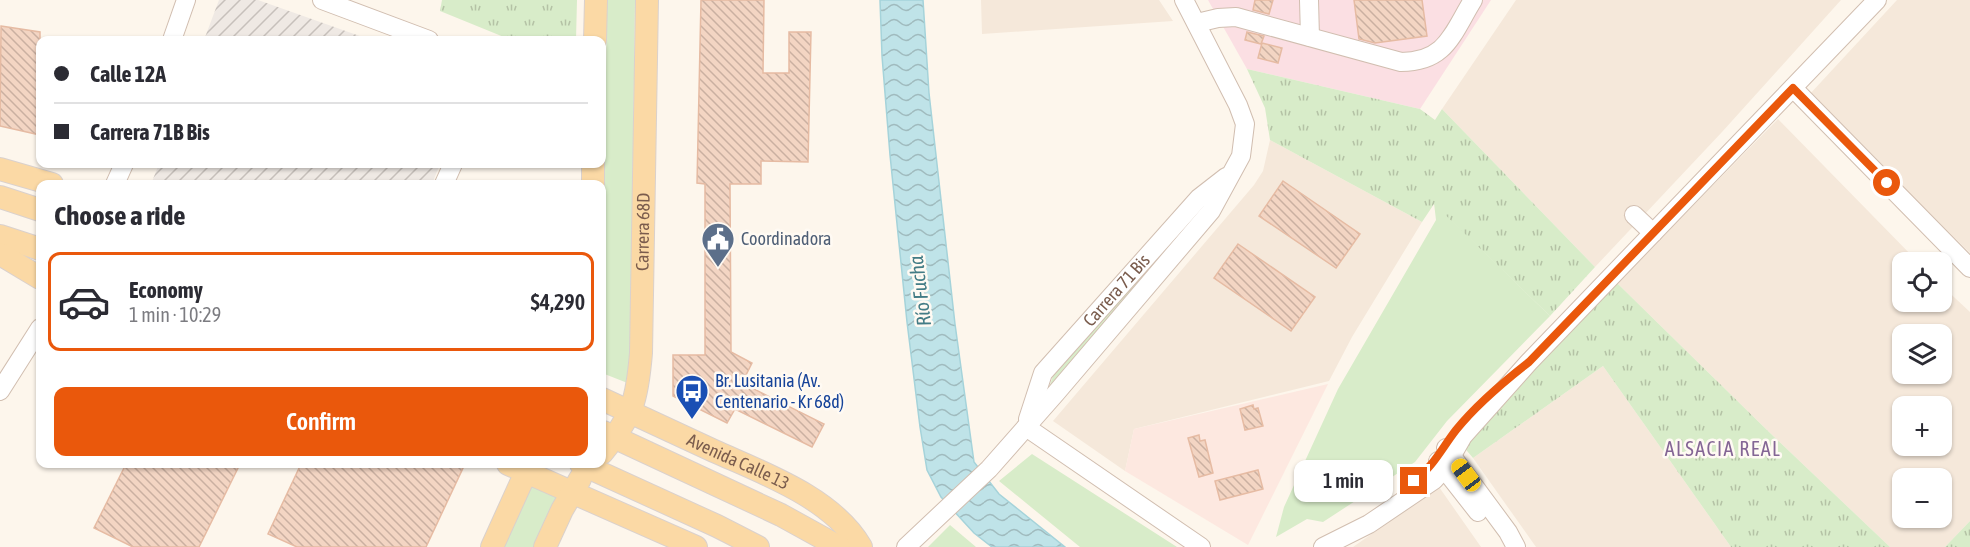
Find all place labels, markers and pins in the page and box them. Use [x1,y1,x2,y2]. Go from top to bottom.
public building icon: Coordinadora [700,221,736,268]
place label: Coordinadora [741,228,831,249]
place label: Br. Lusitania (Av. Centenario - Kr 68d) [715,370,844,412]
bus stop icon: Br. Lusitania (Av. Centenario - Kr 68d) [674,373,710,420]

